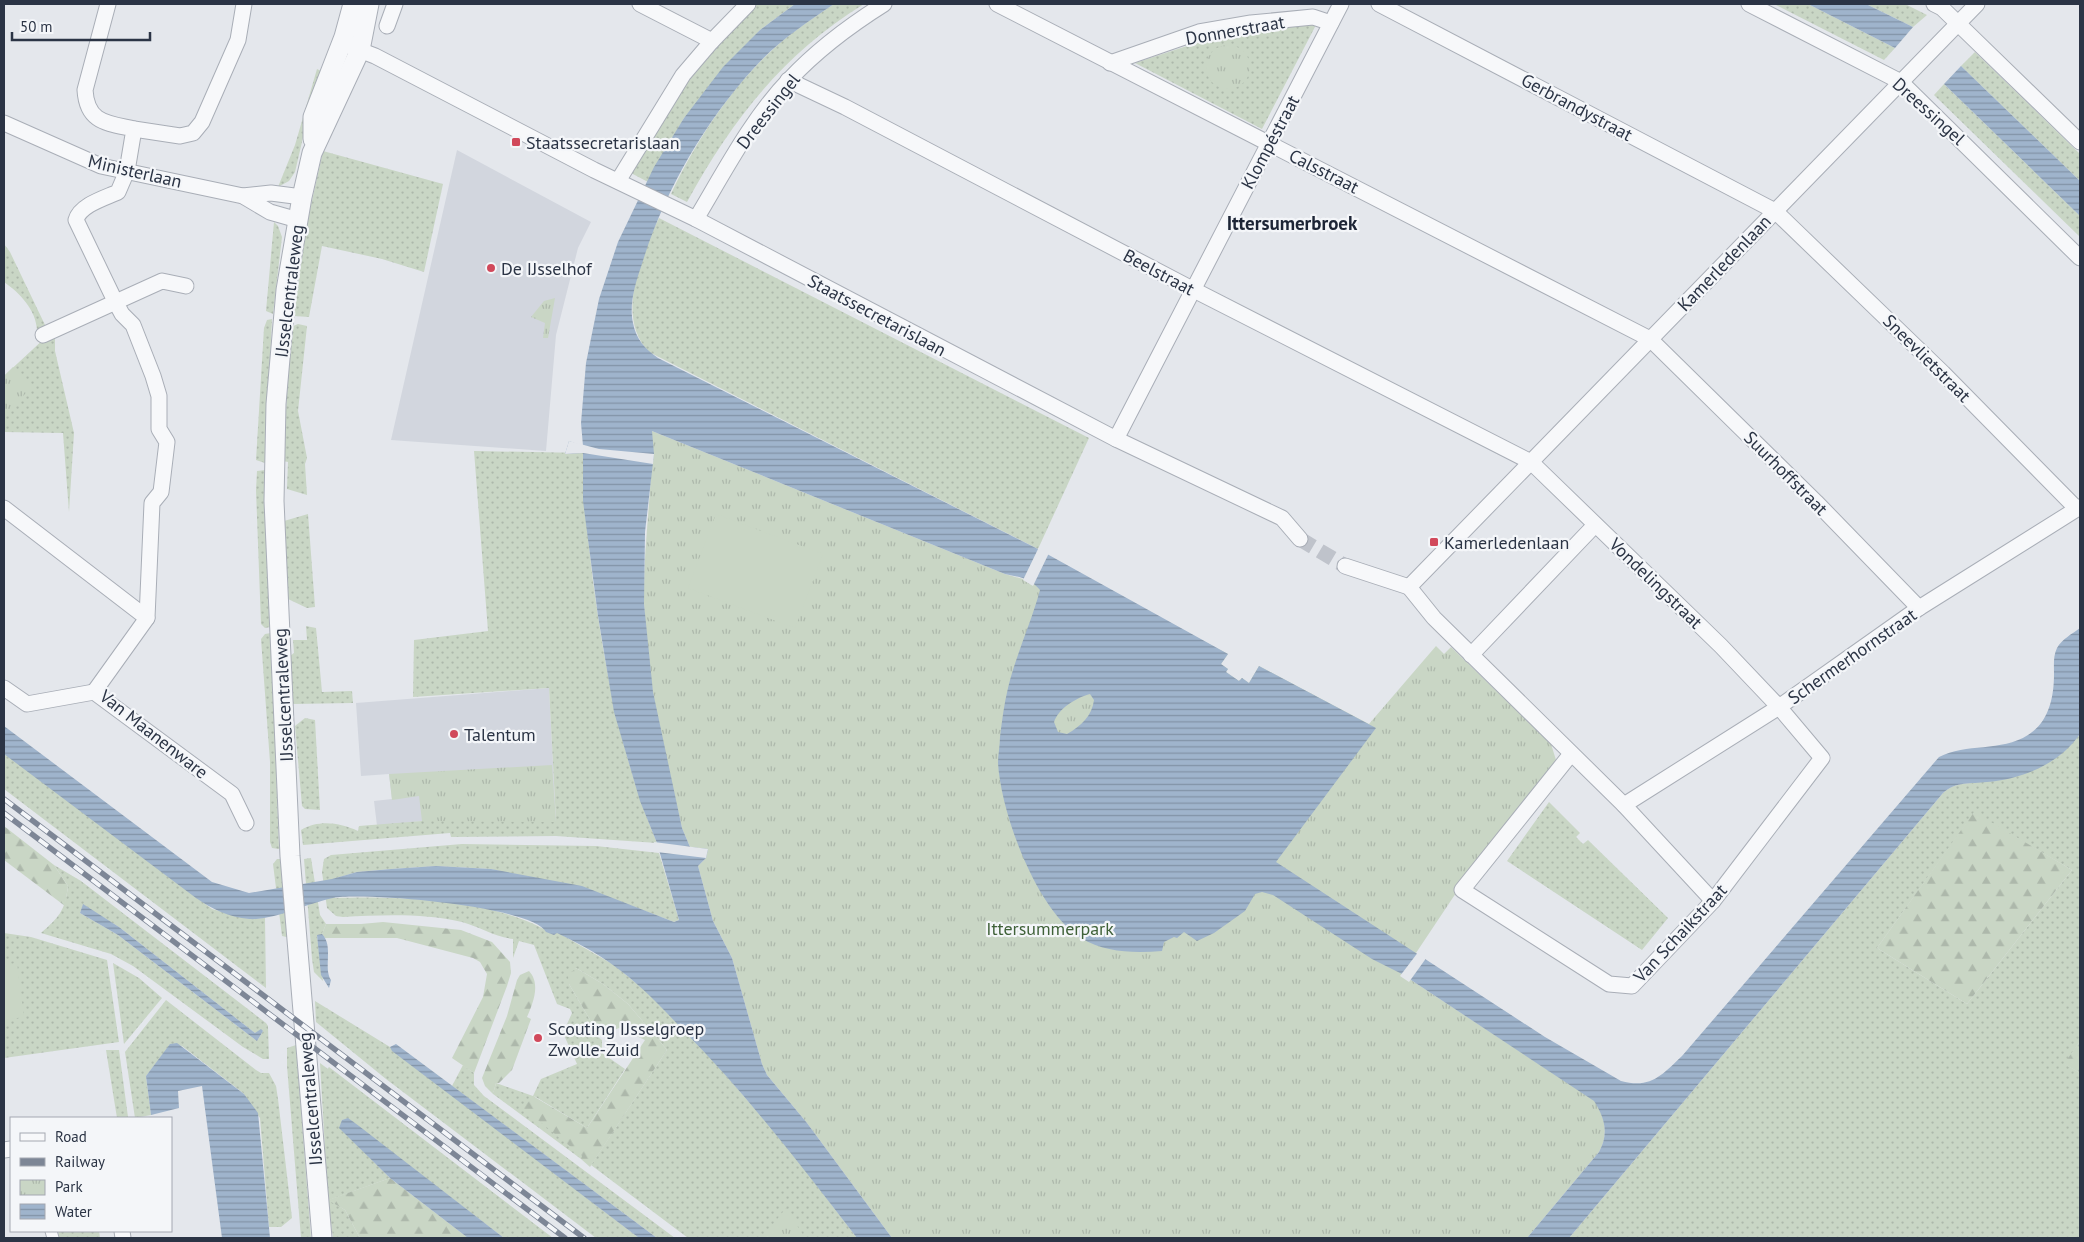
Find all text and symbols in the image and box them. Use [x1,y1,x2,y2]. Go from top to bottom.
scale bar [12,10,150,42]
street label: Donnerstraat [1184,10,1286,50]
text: 50 m [20,17,53,36]
street label: Dreessingel [731,68,805,153]
street label: Gerbrandystraat [1517,68,1637,146]
street label: Dreessingel [1888,72,1971,150]
street label: Klompéstraat [1236,91,1304,193]
place label: Staatssecretarislaan [526,131,680,154]
marker: Staatssecretarislaan [510,136,522,148]
street label: Calsstraat [1285,144,1363,198]
street label: Ministerlaan [86,149,184,193]
street label: Kamerledenlaan [1672,210,1776,316]
district label: Ittersumerbroek [1227,211,1358,235]
street label: IJsselcentraleweg [269,223,309,359]
street label: Beelstraat [1119,244,1199,300]
place label: De IJsselhof [501,257,593,280]
marker: De IJsselhof [485,262,497,274]
street label: Staatssecretarislaan [804,269,950,361]
street label: Sneevlietstraat [1878,309,1976,407]
street label: Suurhoffstraat [1739,426,1833,520]
place label: Kamerledenlaan [1444,531,1569,554]
street label: Vondelingstraat [1604,532,1707,633]
marker: Kamerledenlaan [1428,536,1440,548]
street label: Schermerhornstraat [1783,603,1921,709]
street label: IJsselcentraleweg [268,628,298,762]
street label: Van Maanenware [94,684,213,783]
place label: Talentum [464,723,536,746]
marker: Talentum [448,728,460,740]
street label: Van Schaikstraat [1628,879,1732,988]
park label: Ittersummerpark [986,917,1114,940]
place label: Scouting IJsselgroep Zwolle-Zuid [548,1017,704,1061]
street label: IJsselcentraleweg [293,1031,327,1167]
marker: Scouting IJsselgroep Zwolle-Zuid [532,1032,544,1044]
legend [10,1117,172,1232]
text: Road [55,1127,87,1146]
text: Railway [55,1152,105,1171]
text: Park [55,1177,83,1196]
text: Water [55,1202,92,1221]

